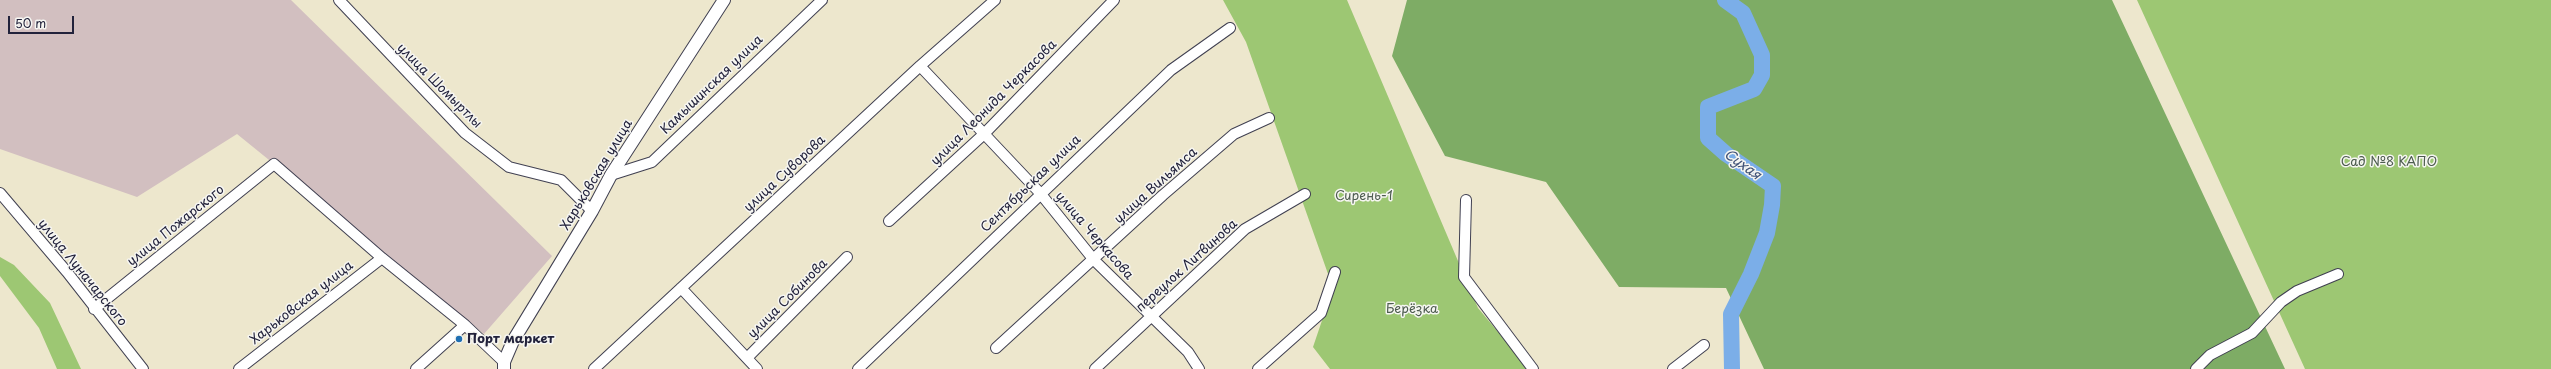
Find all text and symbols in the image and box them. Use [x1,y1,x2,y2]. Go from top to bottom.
scale bar [10,8,76,34]
text: 50 m [15,14,46,32]
street label: Камышинская улица [658,32,766,138]
street label: улица Леонида Черкасова [928,37,1060,169]
street label: улица Шомыртлы [393,40,485,132]
street label: Харьковская улица [558,117,636,233]
street label: улица Суворова [741,132,829,216]
street label: Сентябрьская улица [978,132,1084,236]
street label: улица Вильямса [1111,145,1201,227]
water label: Сухая [1720,146,1764,184]
park label: Сад №8 КАПО [2341,154,2437,170]
street label: улица Пожарского [124,182,228,270]
park label: Сирень-1 [1335,188,1393,204]
street label: улица Черкасова [1052,189,1136,283]
street label: улица Луначарского [34,216,130,330]
street label: переулок Литвинова [1133,216,1241,316]
street label: улица Собинова [745,256,831,342]
street label: Харьковская улица [247,258,357,348]
park label: Берёзка [1386,301,1438,317]
place label: Порт маркет [467,331,554,347]
marker: Порт маркет [454,334,464,344]

